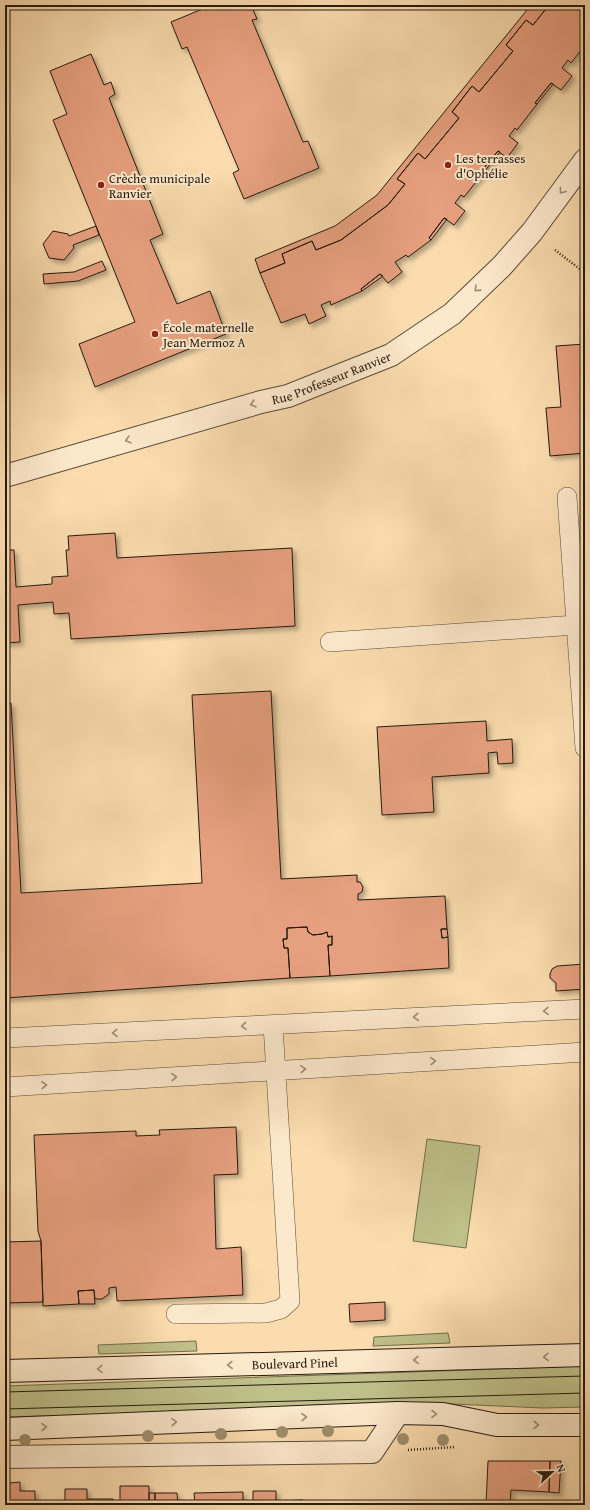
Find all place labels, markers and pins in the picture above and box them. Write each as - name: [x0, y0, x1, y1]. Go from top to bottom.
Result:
- place label: Les terrasses d'Ophélie: [456, 149, 525, 183]
- marker: Les terrasses d'Ophélie: [443, 160, 453, 170]
- place label: Crèche municipale Ranvier: [109, 169, 210, 203]
- marker: Crèche municipale Ranvier: [96, 180, 106, 190]
- place label: École maternelle Jean Mermoz A: [161, 318, 254, 352]
- marker: École maternelle Jean Mermoz A: [150, 329, 160, 339]

